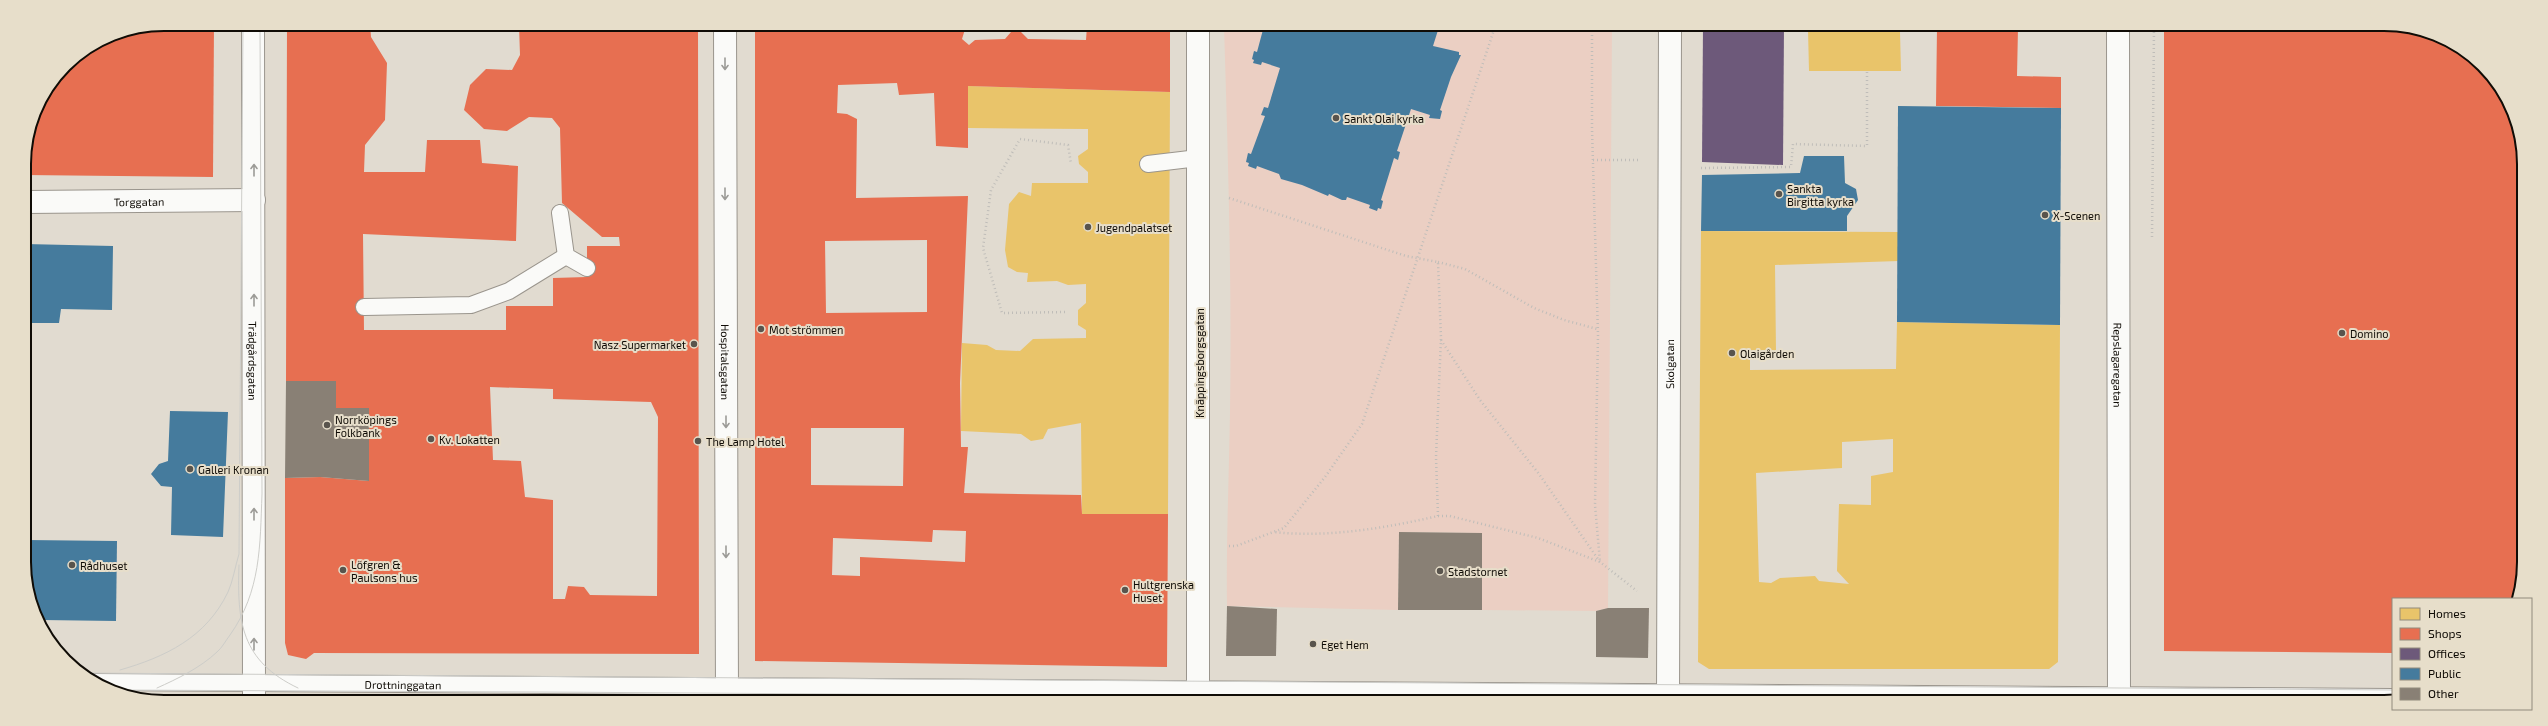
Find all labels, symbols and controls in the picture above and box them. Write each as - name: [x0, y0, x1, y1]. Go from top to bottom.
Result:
- one-way arrow: [721, 57, 729, 70]
- place label: Sankt Olai kyrka: [1344, 112, 1424, 125]
- marker: Sankt Olai kyrka: [1331, 113, 1341, 123]
- one-way arrow: [250, 164, 258, 177]
- place label: Sankta Birgitta kyrka: [1787, 182, 1854, 208]
- one-way arrow: [721, 187, 729, 200]
- marker: Sankta Birgitta kyrka: [1774, 189, 1784, 199]
- street label: Torggatan: [114, 194, 164, 208]
- place label: X-Scenen: [2053, 209, 2100, 222]
- marker: X-Scenen: [2040, 210, 2050, 220]
- place label: Jugendpalatset: [1096, 221, 1172, 234]
- marker: Jugendpalatset: [1083, 222, 1093, 232]
- one-way arrow: [250, 294, 258, 307]
- street label: Knäppingsborgsgatan: [1193, 308, 1206, 418]
- street label: Trädgårdsgatan: [247, 321, 260, 401]
- street label: Repslagaregatan: [2112, 322, 2125, 408]
- place label: Mot strömmen: [769, 323, 843, 336]
- street label: Hospitalsgatan: [719, 324, 733, 400]
- marker: Mot strömmen: [756, 324, 766, 334]
- place label: Domino: [2350, 327, 2389, 340]
- marker: Domino: [2337, 328, 2347, 338]
- place label: Nasz Supermarket: [594, 338, 686, 351]
- marker: Nasz Supermarket: [689, 339, 699, 349]
- street label: Skolgatan: [1662, 339, 1676, 389]
- place label: Olaigården: [1740, 347, 1794, 360]
- marker: Olaigården: [1727, 348, 1737, 358]
- place label: Norrköpings Folkbank: [335, 413, 397, 439]
- one-way arrow: [722, 415, 730, 428]
- marker: Norrköpings Folkbank: [322, 420, 332, 430]
- place label: Kv. Lokatten: [439, 433, 500, 446]
- marker: Kv. Lokatten: [426, 434, 436, 444]
- place label: The Lamp Hotel: [706, 435, 785, 448]
- marker: The Lamp Hotel: [693, 436, 703, 446]
- place label: Galleri Kronan: [198, 463, 269, 476]
- marker: Galleri Kronan: [185, 464, 195, 474]
- one-way arrow: [250, 508, 258, 521]
- one-way arrow: [722, 545, 730, 558]
- place label: Löfgren & Paulsons hus: [351, 558, 418, 584]
- place label: Rådhuset: [80, 559, 128, 572]
- marker: Rådhuset: [67, 560, 77, 570]
- marker: Löfgren & Paulsons hus: [338, 565, 348, 575]
- place label: Stadstornet: [1448, 565, 1508, 578]
- marker: Stadstornet: [1435, 566, 1445, 576]
- place label: Hultgrenska Huset: [1133, 578, 1194, 604]
- marker: Hultgrenska Huset: [1120, 585, 1130, 595]
- legend: [2392, 598, 2532, 710]
- text: Homes: [2428, 606, 2466, 620]
- text: Shops: [2428, 626, 2462, 640]
- one-way arrow: [250, 638, 258, 651]
- place label: Eget Hem: [1321, 638, 1369, 651]
- marker: Eget Hem: [1308, 639, 1318, 649]
- text: Offices: [2428, 646, 2465, 660]
- text: Public: [2428, 666, 2461, 680]
- street label: Drottninggatan: [365, 677, 441, 691]
- text: Other: [2428, 686, 2459, 700]

